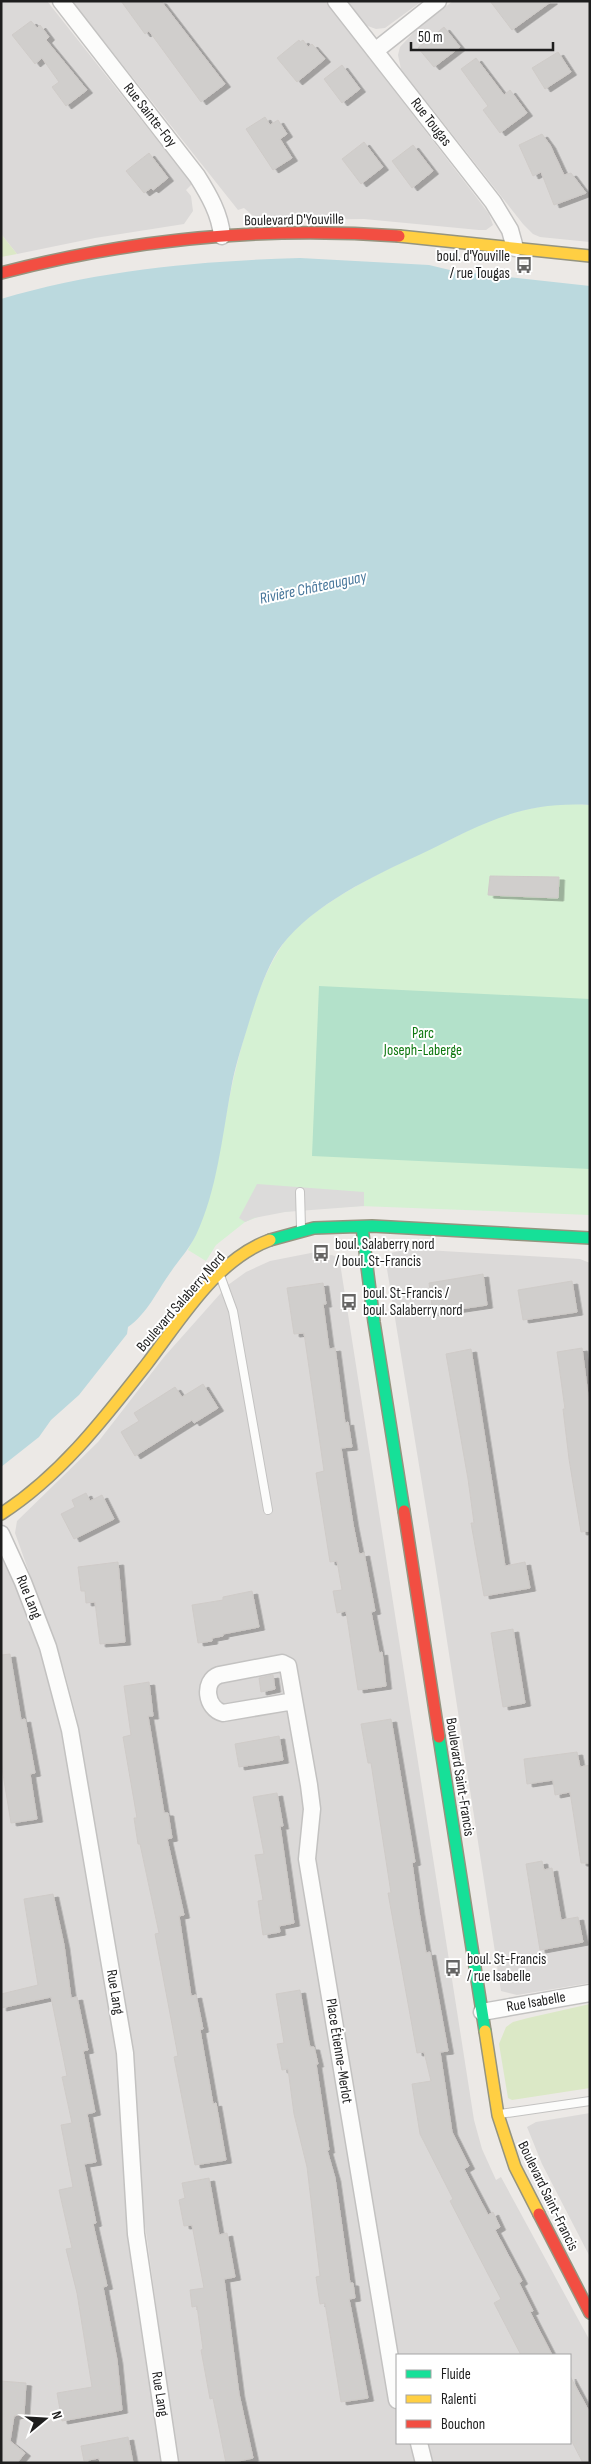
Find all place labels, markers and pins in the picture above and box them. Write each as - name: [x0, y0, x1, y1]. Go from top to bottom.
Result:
- place label: boul. d'Youville / rue Tougas: [436, 247, 510, 283]
- bus stop icon: boul. d'Youville / rue Tougas: [514, 255, 534, 275]
- place label: boul. Salaberry nord / boul. St-Francis: [335, 1235, 435, 1271]
- bus stop icon: boul. Salaberry nord / boul. St-Francis: [311, 1243, 331, 1263]
- place label: boul. St-Francis / boul. Salaberry nord: [363, 1284, 463, 1320]
- bus stop icon: boul. St-Francis / boul. Salaberry nord: [339, 1292, 359, 1312]
- place label: boul. St-Francis / rue Isabelle: [467, 1950, 546, 1986]
- bus stop icon: boul. St-Francis / rue Isabelle: [443, 1958, 463, 1978]

